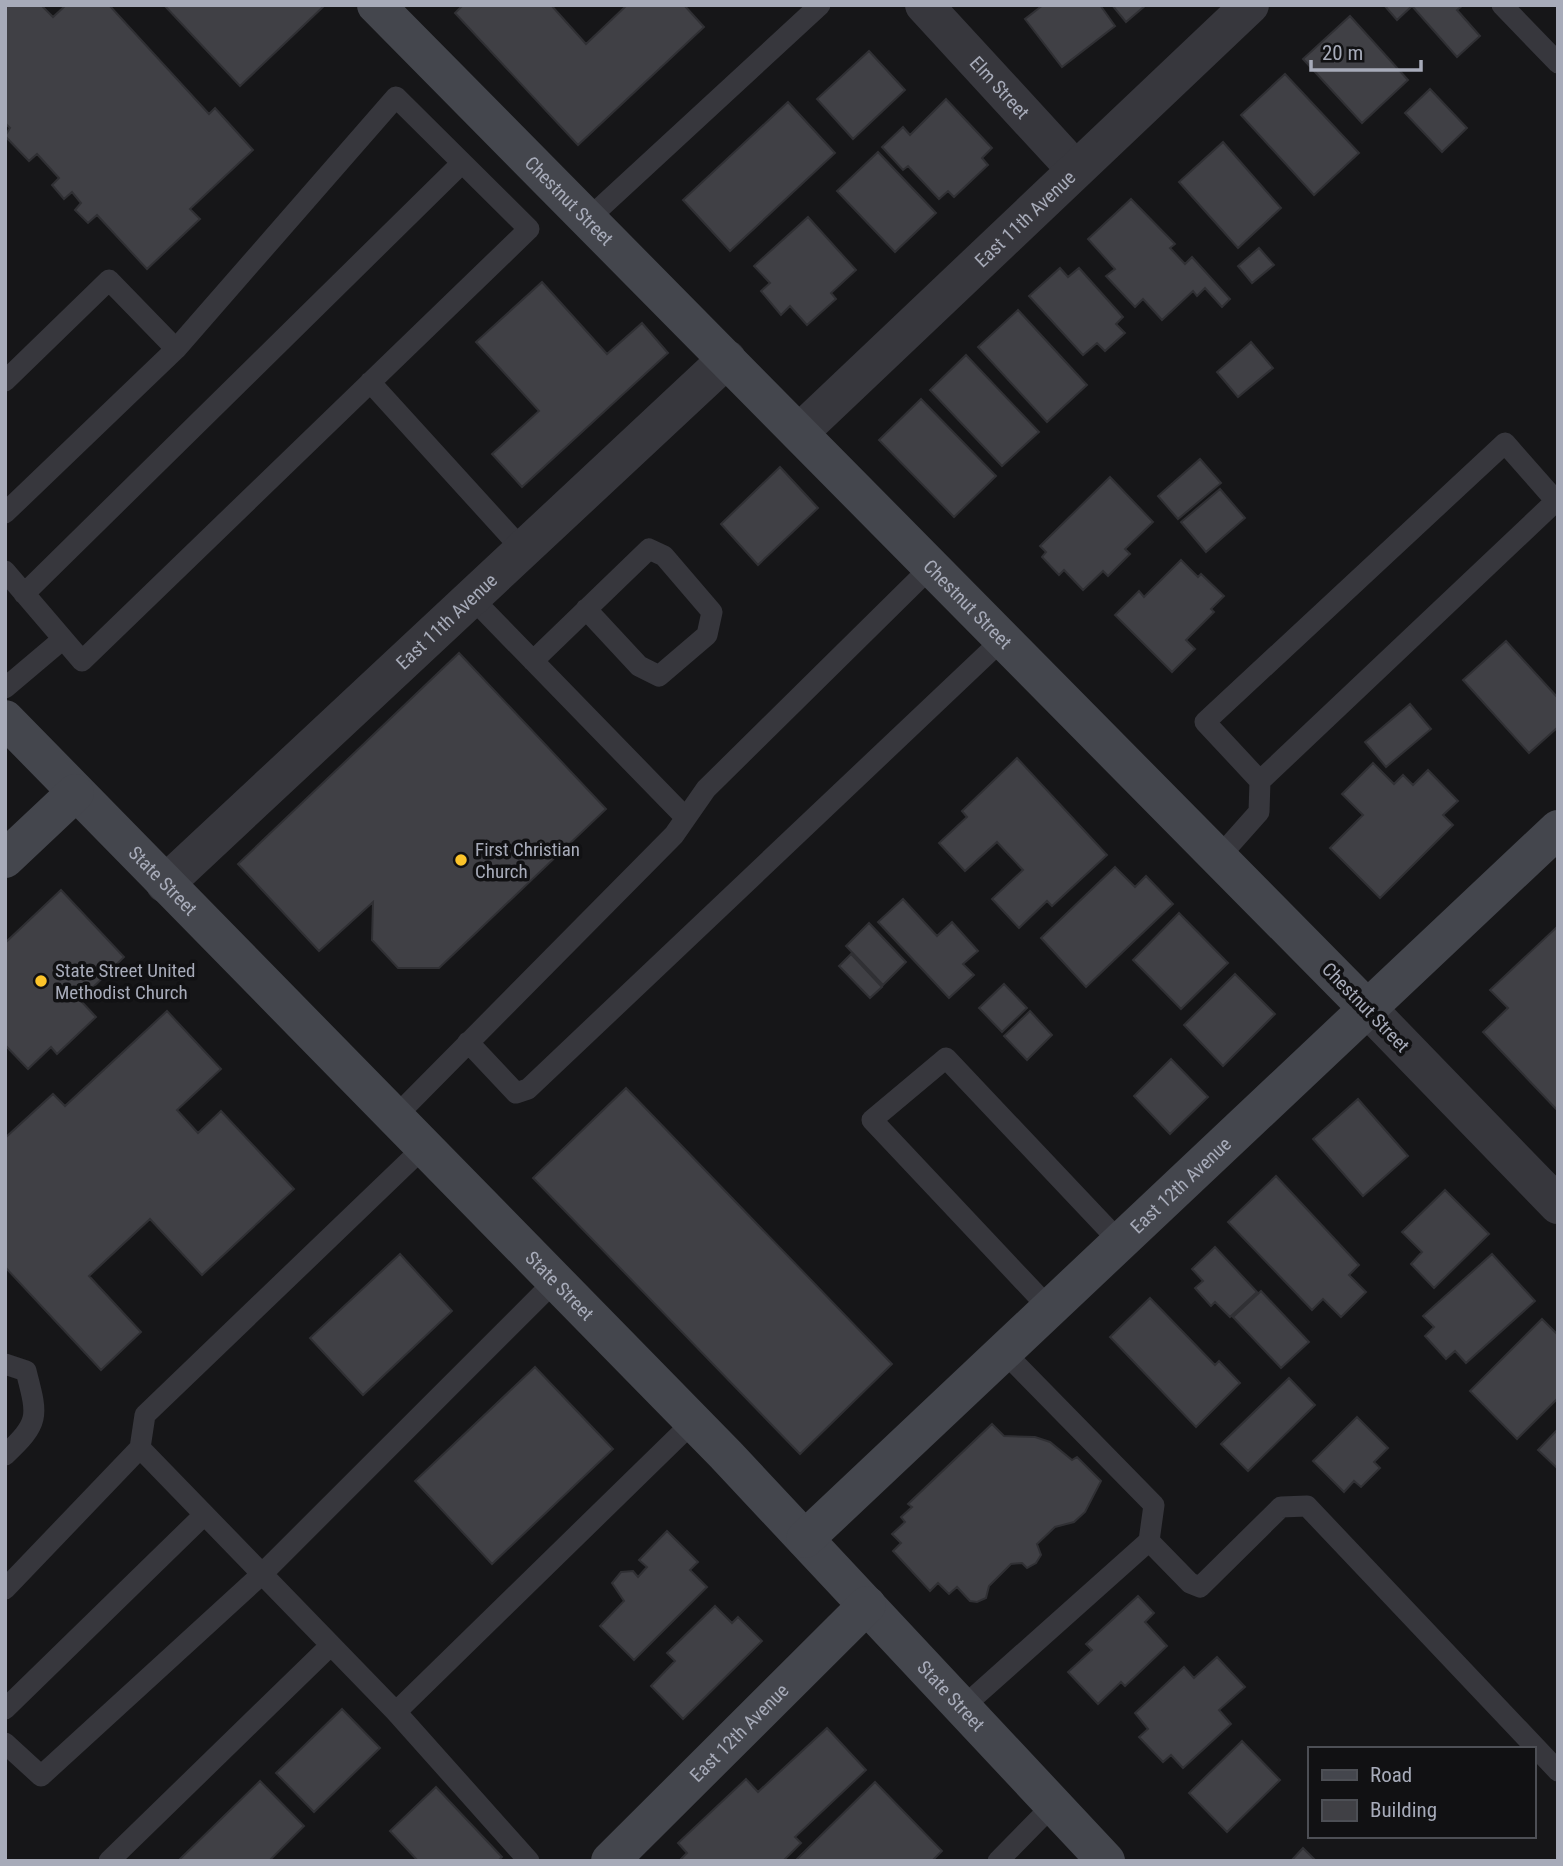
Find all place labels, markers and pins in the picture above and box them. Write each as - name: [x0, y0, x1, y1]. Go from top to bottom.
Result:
- place label: First Christian Church: [475, 838, 580, 883]
- marker: First Christian Church: [453, 852, 469, 868]
- place label: State Street United Methodist Church: [55, 959, 196, 1004]
- marker: State Street United Methodist Church: [33, 973, 49, 989]

